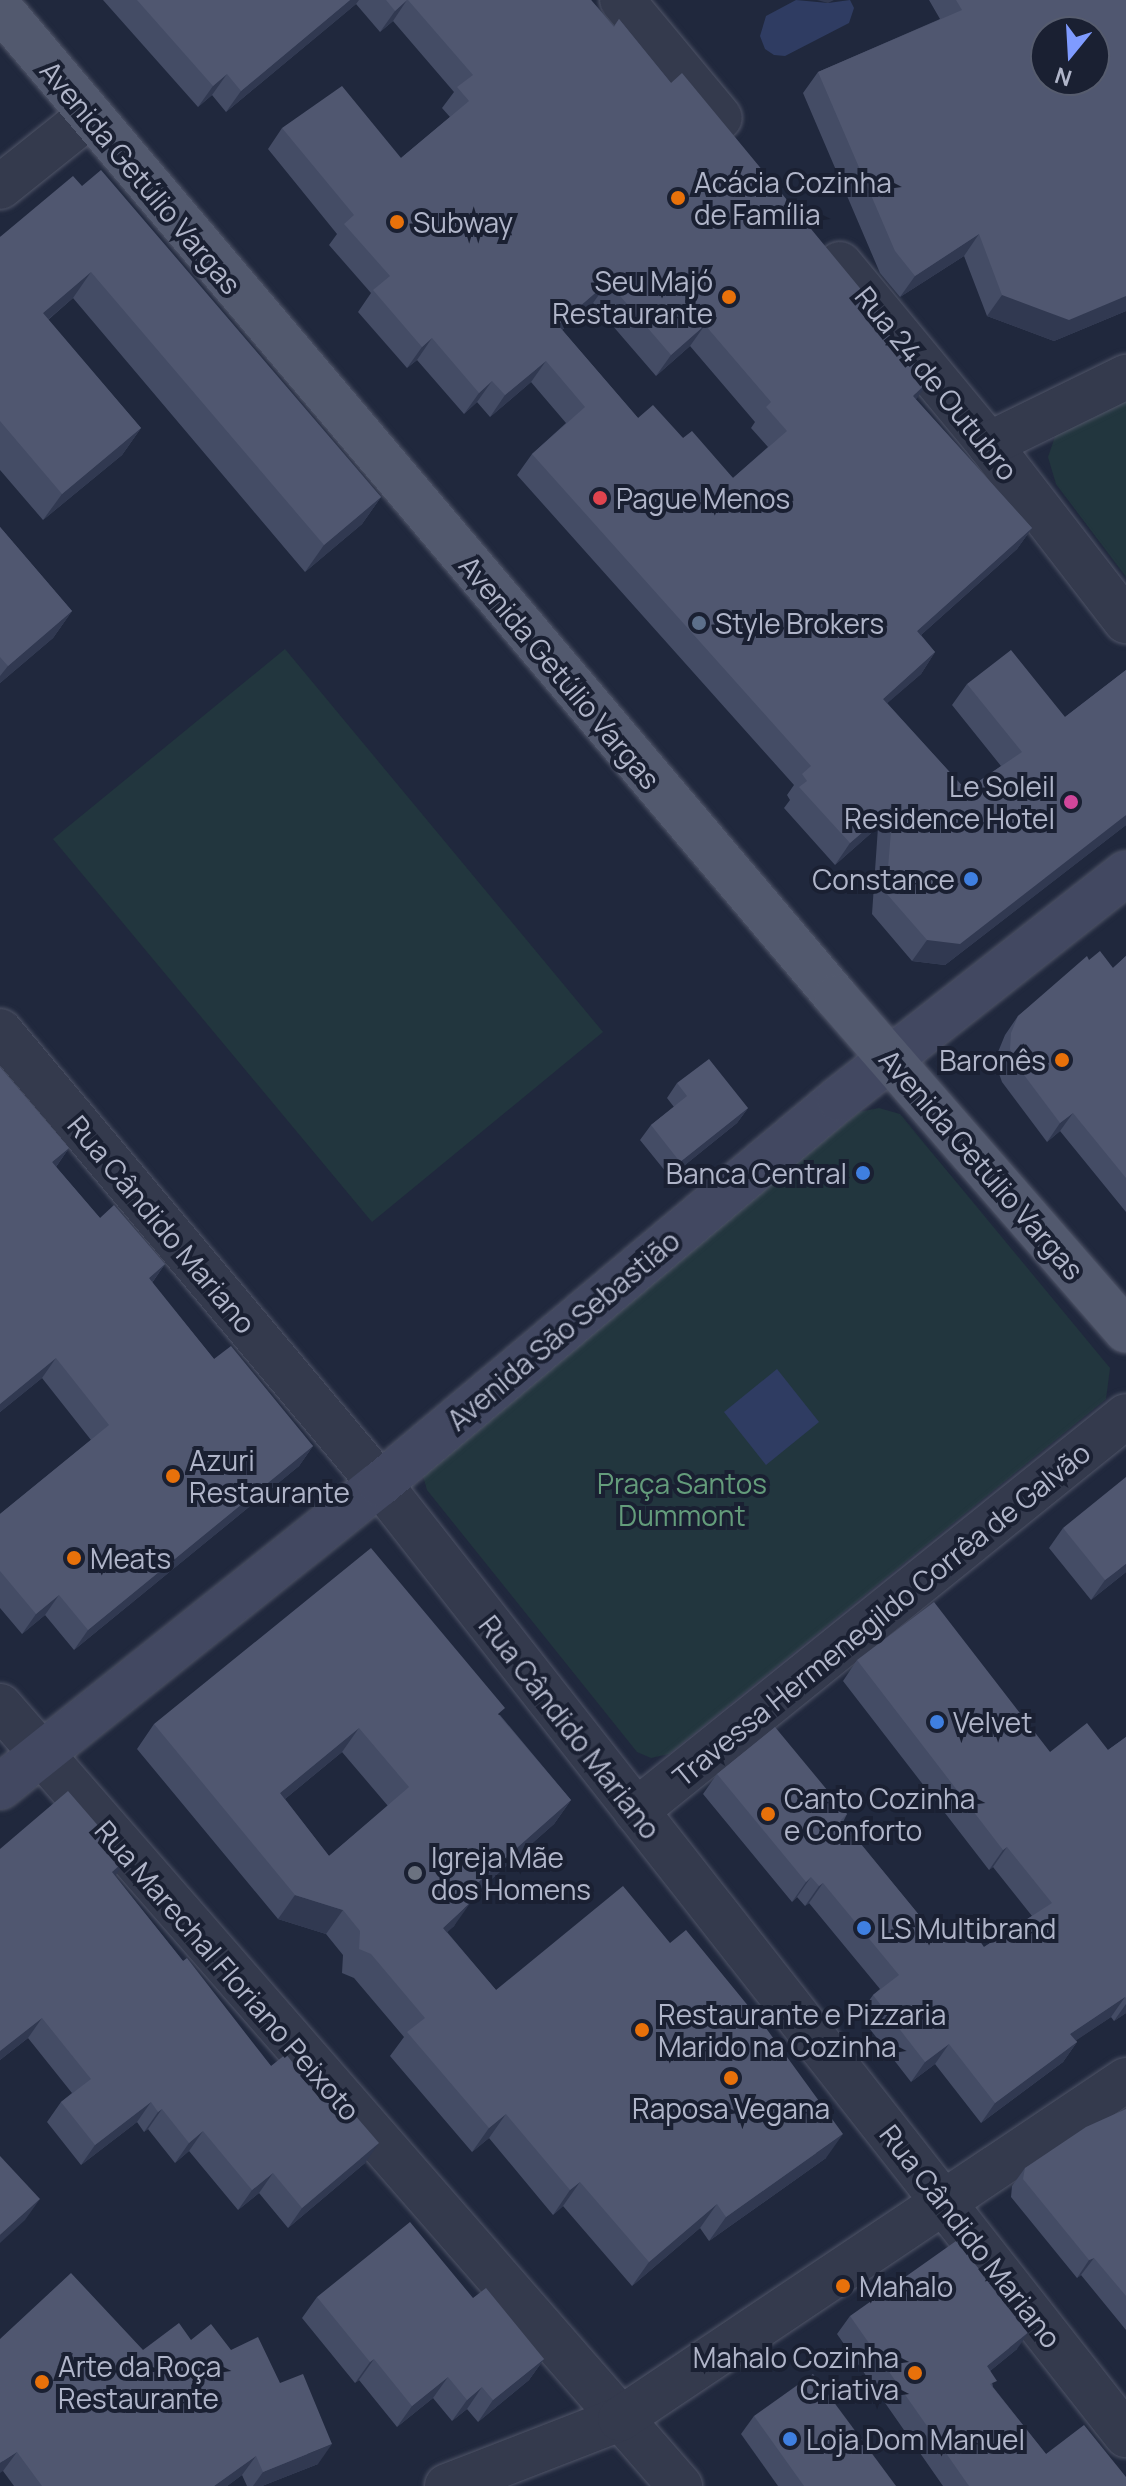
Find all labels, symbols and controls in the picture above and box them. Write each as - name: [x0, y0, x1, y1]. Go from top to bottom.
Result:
- north arrow: [1030, 16, 1110, 96]
- street label: Avenida Getúlio Vargas: [34, 54, 248, 300]
- text: N: [1051, 60, 1075, 94]
- place label: Acácia Cozinha de Família: [694, 165, 892, 231]
- marker: Acácia Cozinha de Família: [669, 189, 687, 207]
- place label: Subway: [413, 205, 513, 239]
- marker: Subway: [388, 213, 406, 231]
- place label: Seu Majó Restaurante: [552, 264, 713, 330]
- street label: Rua 24 de Outubro: [849, 279, 1025, 487]
- marker: Seu Majó Restaurante: [720, 288, 738, 306]
- place label: Pague Menos: [616, 481, 790, 515]
- marker: Pague Menos: [591, 489, 609, 507]
- street label: Avenida Getúlio Vargas: [453, 549, 667, 795]
- place label: Style Brokers: [715, 606, 884, 640]
- marker: Style Brokers: [690, 614, 708, 632]
- place label: Le Soleil Residence Hotel: [844, 769, 1055, 835]
- marker: Le Soleil Residence Hotel: [1062, 793, 1080, 811]
- place label: Constance: [812, 862, 955, 896]
- marker: Constance: [962, 870, 980, 888]
- street label: Avenida Getúlio Vargas: [873, 1042, 1091, 1286]
- place label: Baronês: [939, 1043, 1046, 1077]
- marker: Baronês: [1053, 1051, 1071, 1069]
- street label: Rua Cândido Mariano: [61, 1108, 263, 1340]
- place label: Banca Central: [666, 1156, 847, 1190]
- marker: Banca Central: [854, 1164, 872, 1182]
- street label: Avenida São Sebastião: [440, 1223, 686, 1437]
- street label: Travessa Hermenegildo Corrêa de Galvão: [666, 1435, 1096, 1793]
- place label: Azuri Restaurante: [189, 1443, 350, 1509]
- park label: Praça Santos Dummont: [597, 1466, 767, 1532]
- marker: Azuri Restaurante: [164, 1467, 182, 1485]
- place label: Meats: [90, 1541, 171, 1575]
- marker: Meats: [65, 1549, 83, 1567]
- street label: Rua Cândido Mariano: [472, 1609, 668, 1845]
- place label: Velvet: [953, 1705, 1032, 1739]
- marker: Velvet: [928, 1713, 946, 1731]
- place label: Canto Cozinha e Conforto: [784, 1781, 975, 1847]
- marker: Canto Cozinha e Conforto: [759, 1805, 777, 1823]
- street label: Rua Marechal Floriano Peixoto: [89, 1813, 367, 2127]
- place label: Igreja Mãe dos Homens: [431, 1840, 591, 1906]
- marker: Igreja Mãe dos Homens: [406, 1864, 424, 1882]
- place label: LS Multibrand: [880, 1911, 1056, 1945]
- marker: LS Multibrand: [855, 1919, 873, 1937]
- place label: Restaurante e Pizzaria Marido na Cozinha: [658, 1997, 946, 2063]
- marker: Restaurante e Pizzaria Marido na Cozinha: [633, 2021, 651, 2039]
- marker: Raposa Vegana: [722, 2069, 740, 2087]
- place label: Raposa Vegana: [632, 2091, 830, 2125]
- street label: Rua Cândido Mariano: [873, 2118, 1069, 2354]
- place label: Mahalo: [859, 2269, 953, 2303]
- marker: Mahalo: [834, 2277, 852, 2295]
- place label: Mahalo Cozinha Criativa: [693, 2340, 899, 2406]
- place label: Arte da Roça Restaurante: [58, 2349, 221, 2415]
- marker: Mahalo Cozinha Criativa: [906, 2364, 924, 2382]
- marker: Arte da Roça Restaurante: [33, 2373, 51, 2391]
- place label: Loja Dom Manuel: [806, 2422, 1025, 2456]
- marker: Loja Dom Manuel: [781, 2430, 799, 2448]

